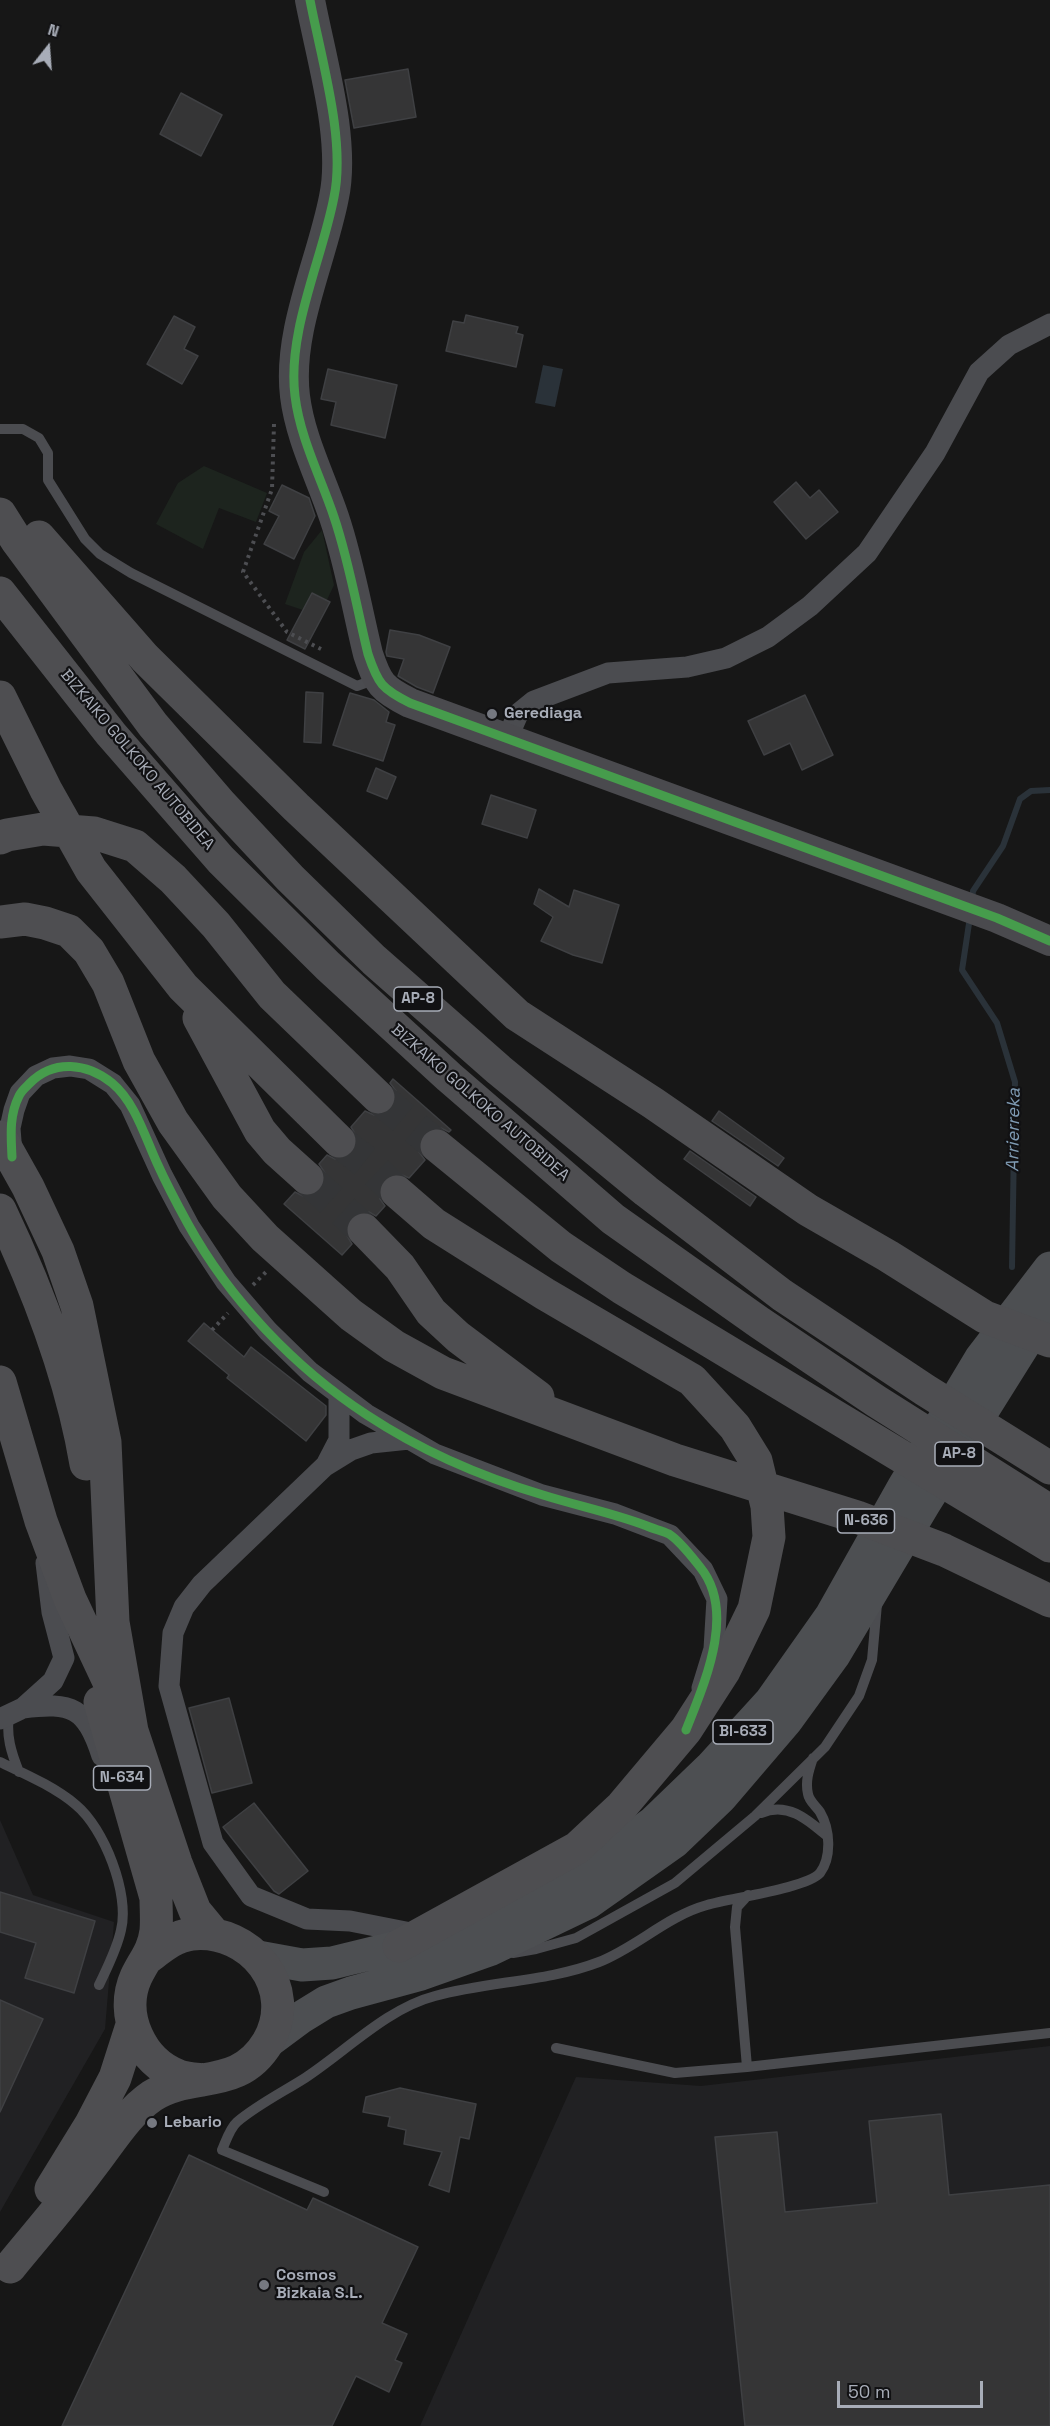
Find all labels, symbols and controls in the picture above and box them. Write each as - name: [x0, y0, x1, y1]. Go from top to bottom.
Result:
- north arrow: [18, 18, 78, 78]
- text: N: [45, 19, 62, 42]
- street label: BIZKAIKO GOLKOKO AUTOBIDEA: [56, 666, 218, 854]
- place label: Gerediaga: [504, 704, 582, 724]
- marker: Gerediaga: [485, 707, 499, 721]
- road number: AP-8: [394, 987, 442, 1011]
- street label: BIZKAIKO GOLKOKO AUTOBIDEA: [387, 1020, 573, 1186]
- water label: Arrierreka: [1002, 1088, 1026, 1172]
- road number: AP-8: [935, 1442, 983, 1466]
- road number: N-636: [838, 1509, 894, 1533]
- road number: BI-633: [713, 1720, 773, 1744]
- road number: N-634: [94, 1766, 150, 1790]
- place label: Lebario: [164, 2113, 222, 2133]
- marker: Lebario: [145, 2116, 159, 2130]
- place label: Cosmos Bizkaia S.L.: [276, 2266, 363, 2304]
- marker: Cosmos Bizkaia S.L.: [257, 2278, 271, 2292]
- scale bar: [840, 2369, 986, 2407]
- text: 50 m: [848, 2380, 890, 2403]

